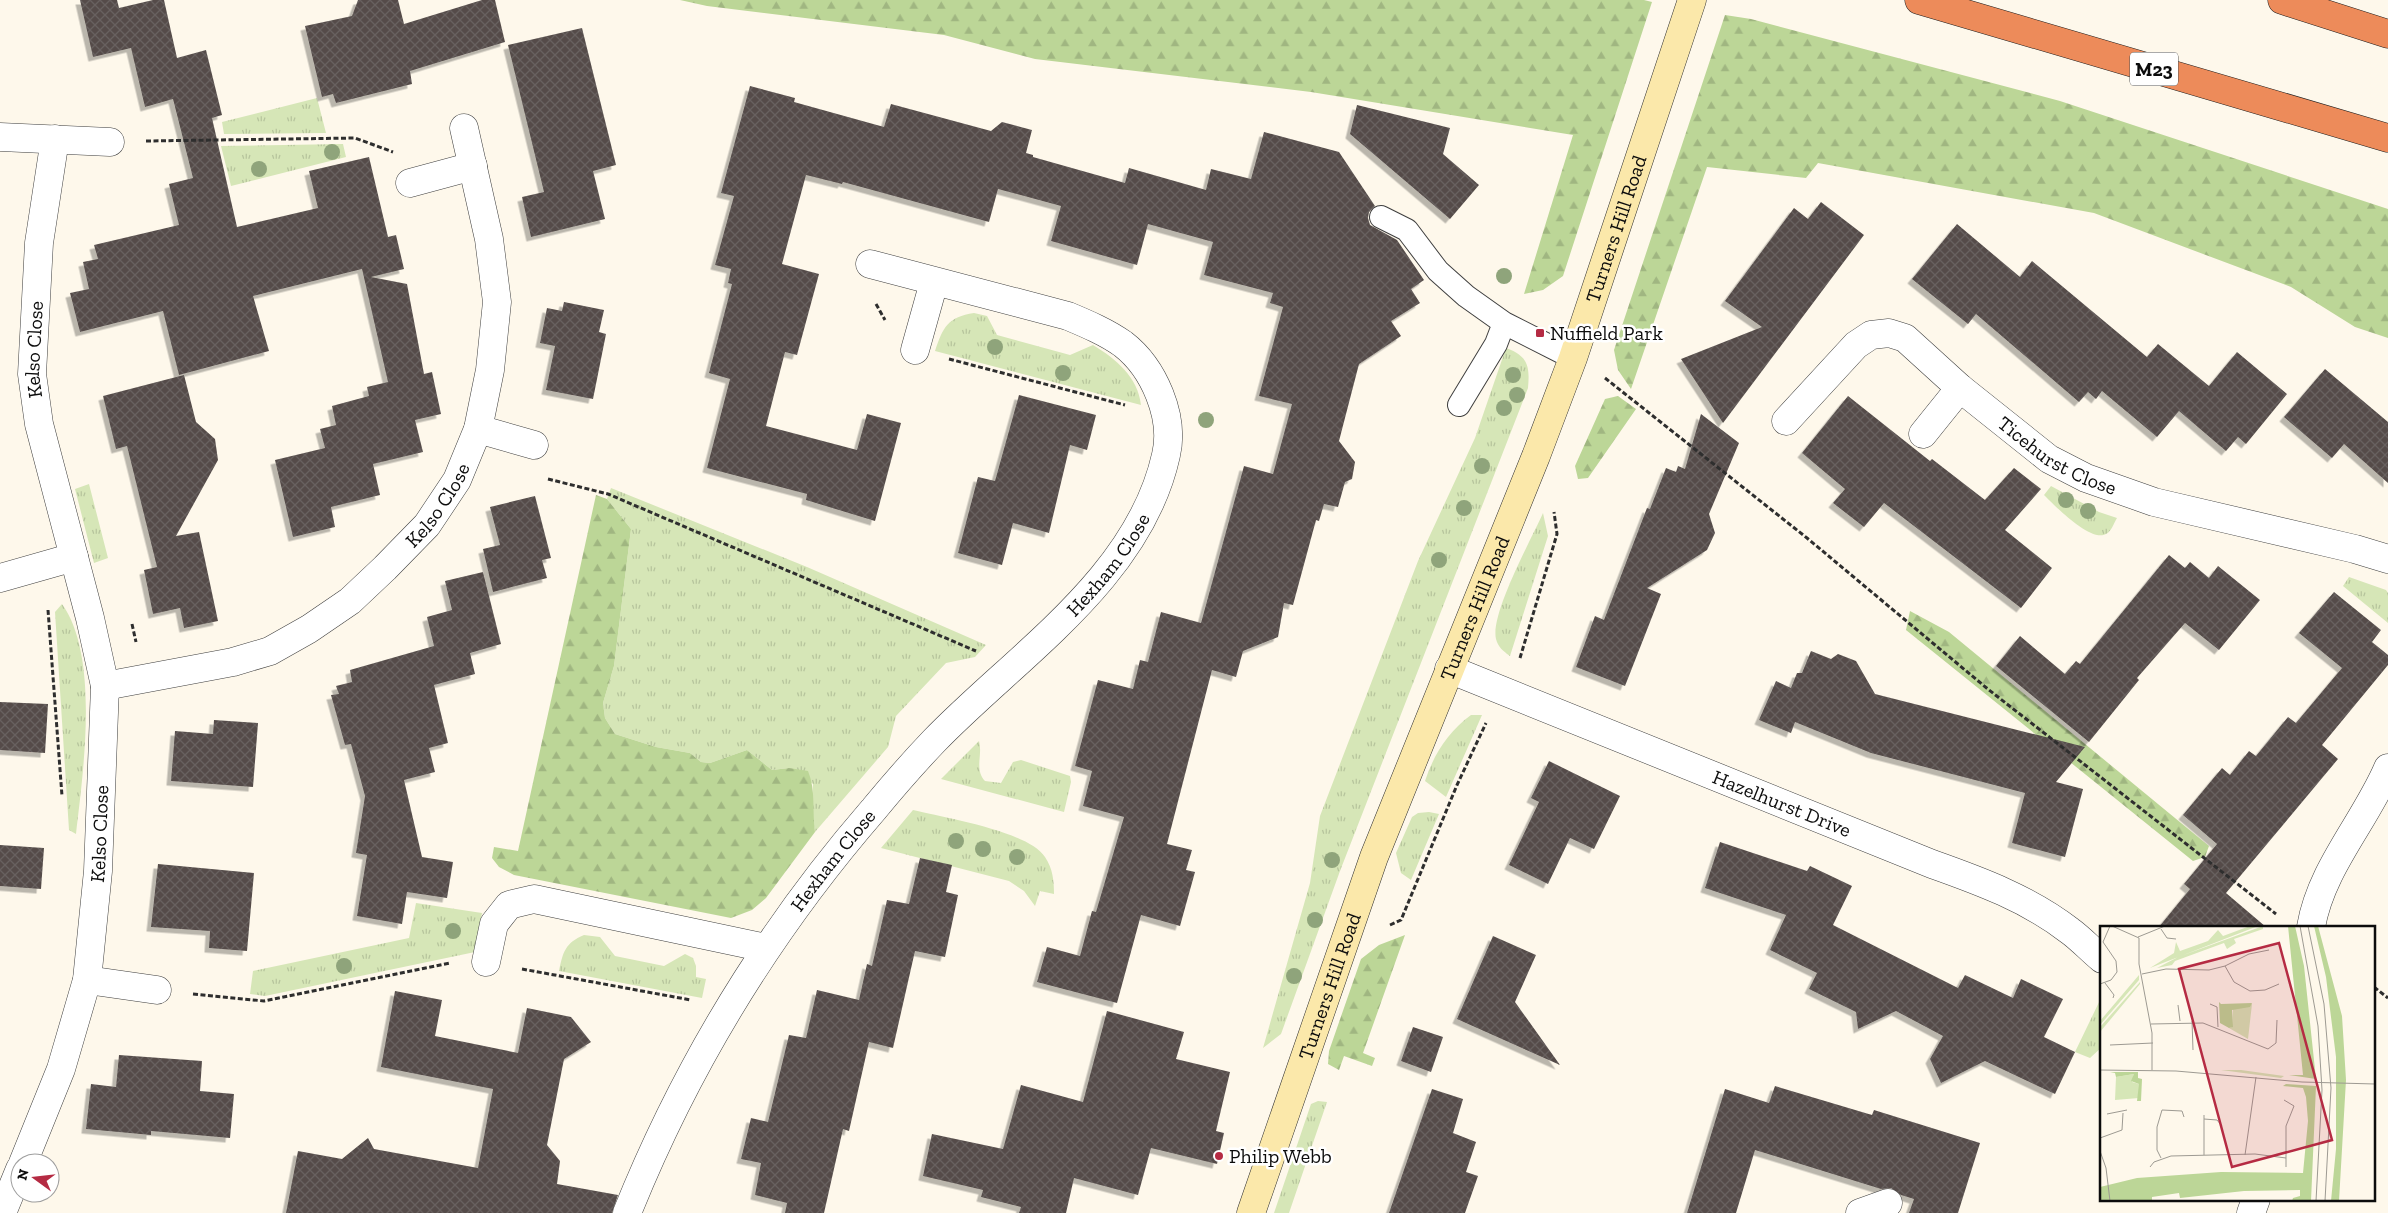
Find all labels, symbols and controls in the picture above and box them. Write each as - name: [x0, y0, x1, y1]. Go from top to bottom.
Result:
- road number: M23: [2130, 52, 2178, 86]
- street label: Turners Hill Road: [1580, 152, 1652, 305]
- street label: Kelso Close: [20, 300, 48, 400]
- place label: Nuffield Park: [1550, 321, 1663, 345]
- marker: Nuffield Park: [1534, 327, 1546, 339]
- street label: Ticehurst Close: [1993, 411, 2120, 500]
- street label: Kelso Close: [400, 460, 475, 552]
- street label: Hexham Close: [1061, 509, 1155, 621]
- street label: Turners Hill Road: [1435, 532, 1514, 684]
- street label: Hazelhurst Drive: [1709, 765, 1855, 842]
- street label: Kelso Close: [85, 785, 113, 884]
- street label: Hexham Close: [785, 804, 881, 916]
- street label: Turners Hill Road: [1293, 910, 1366, 1063]
- inset map: [2100, 926, 2376, 1200]
- place label: Philip Webb: [1229, 1144, 1332, 1168]
- marker: Philip Webb: [1213, 1150, 1225, 1162]
- north arrow: [10, 1153, 60, 1203]
- text: N: [13, 1167, 33, 1182]

